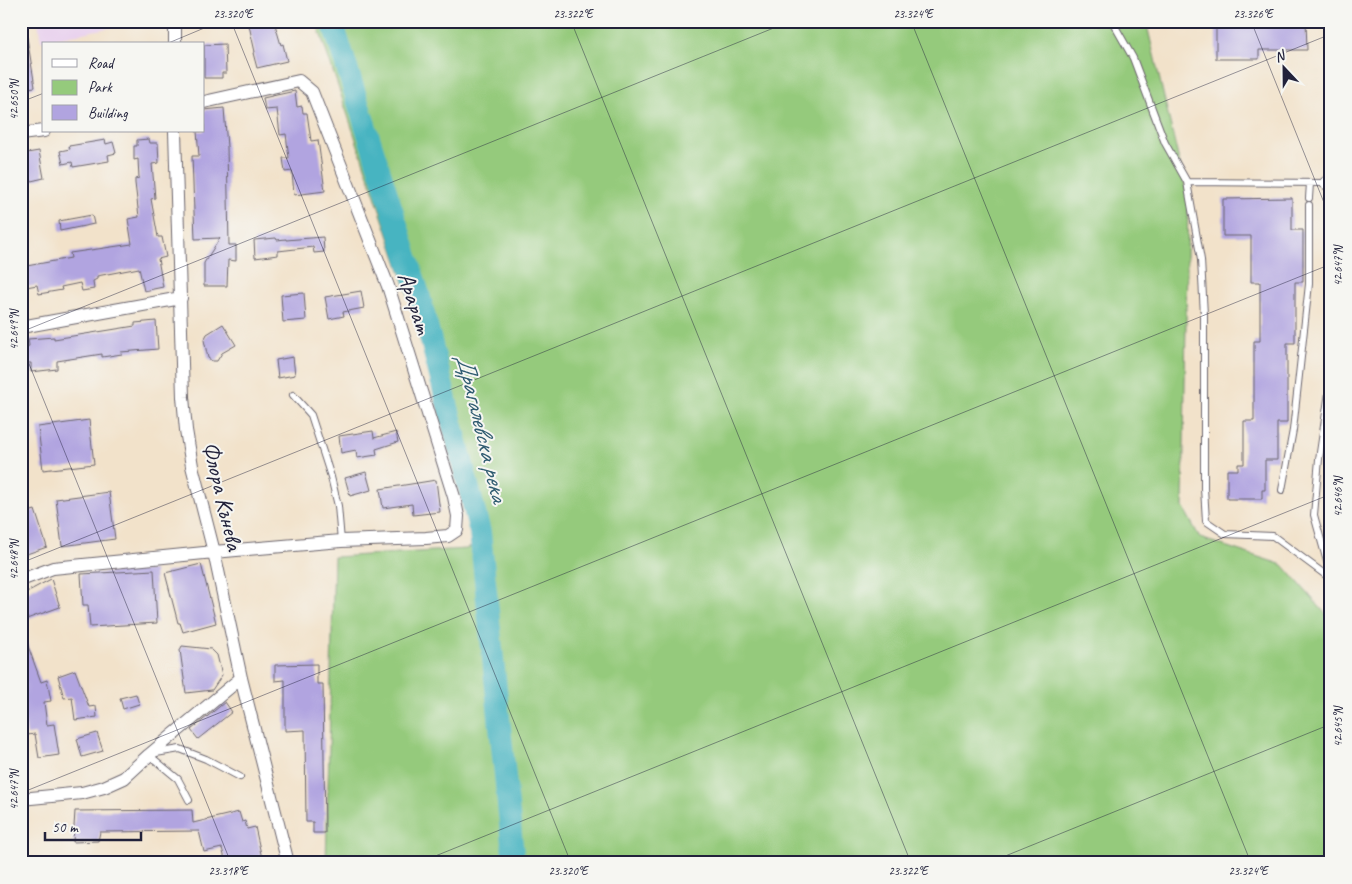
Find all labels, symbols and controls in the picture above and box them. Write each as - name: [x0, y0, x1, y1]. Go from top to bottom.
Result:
- text: 23.320°E: [213, 6, 254, 22]
- text: 23.322°E: [553, 6, 594, 22]
- text: 23.324°E: [893, 6, 934, 22]
- text: 23.326°E: [1233, 6, 1274, 22]
- legend: [42, 42, 205, 132]
- north arrow: [1260, 42, 1310, 92]
- text: N: [1272, 46, 1289, 66]
- text: Road: [88, 54, 115, 73]
- text: 42.650°N: [6, 78, 22, 120]
- text: Park: [88, 78, 113, 97]
- text: Building: [88, 104, 128, 123]
- text: 42.647°N: [1330, 244, 1346, 286]
- street label: Арарат: [391, 268, 439, 338]
- text: 42.649°N: [6, 308, 22, 350]
- water label: Драгалевска река: [448, 350, 516, 508]
- street label: Флора Кънева: [196, 439, 250, 555]
- text: 42.646°N: [1330, 475, 1346, 517]
- text: 42.648°N: [6, 538, 22, 580]
- text: 42.645°N: [1330, 705, 1346, 747]
- text: 42.647°N: [6, 768, 22, 810]
- scale bar: [45, 809, 141, 841]
- text: 50 m: [52, 818, 79, 837]
- text: 23.318°E: [208, 863, 249, 879]
- text: 23.320°E: [548, 863, 589, 879]
- text: 23.322°E: [888, 863, 929, 879]
- text: 23.324°E: [1228, 863, 1269, 879]

